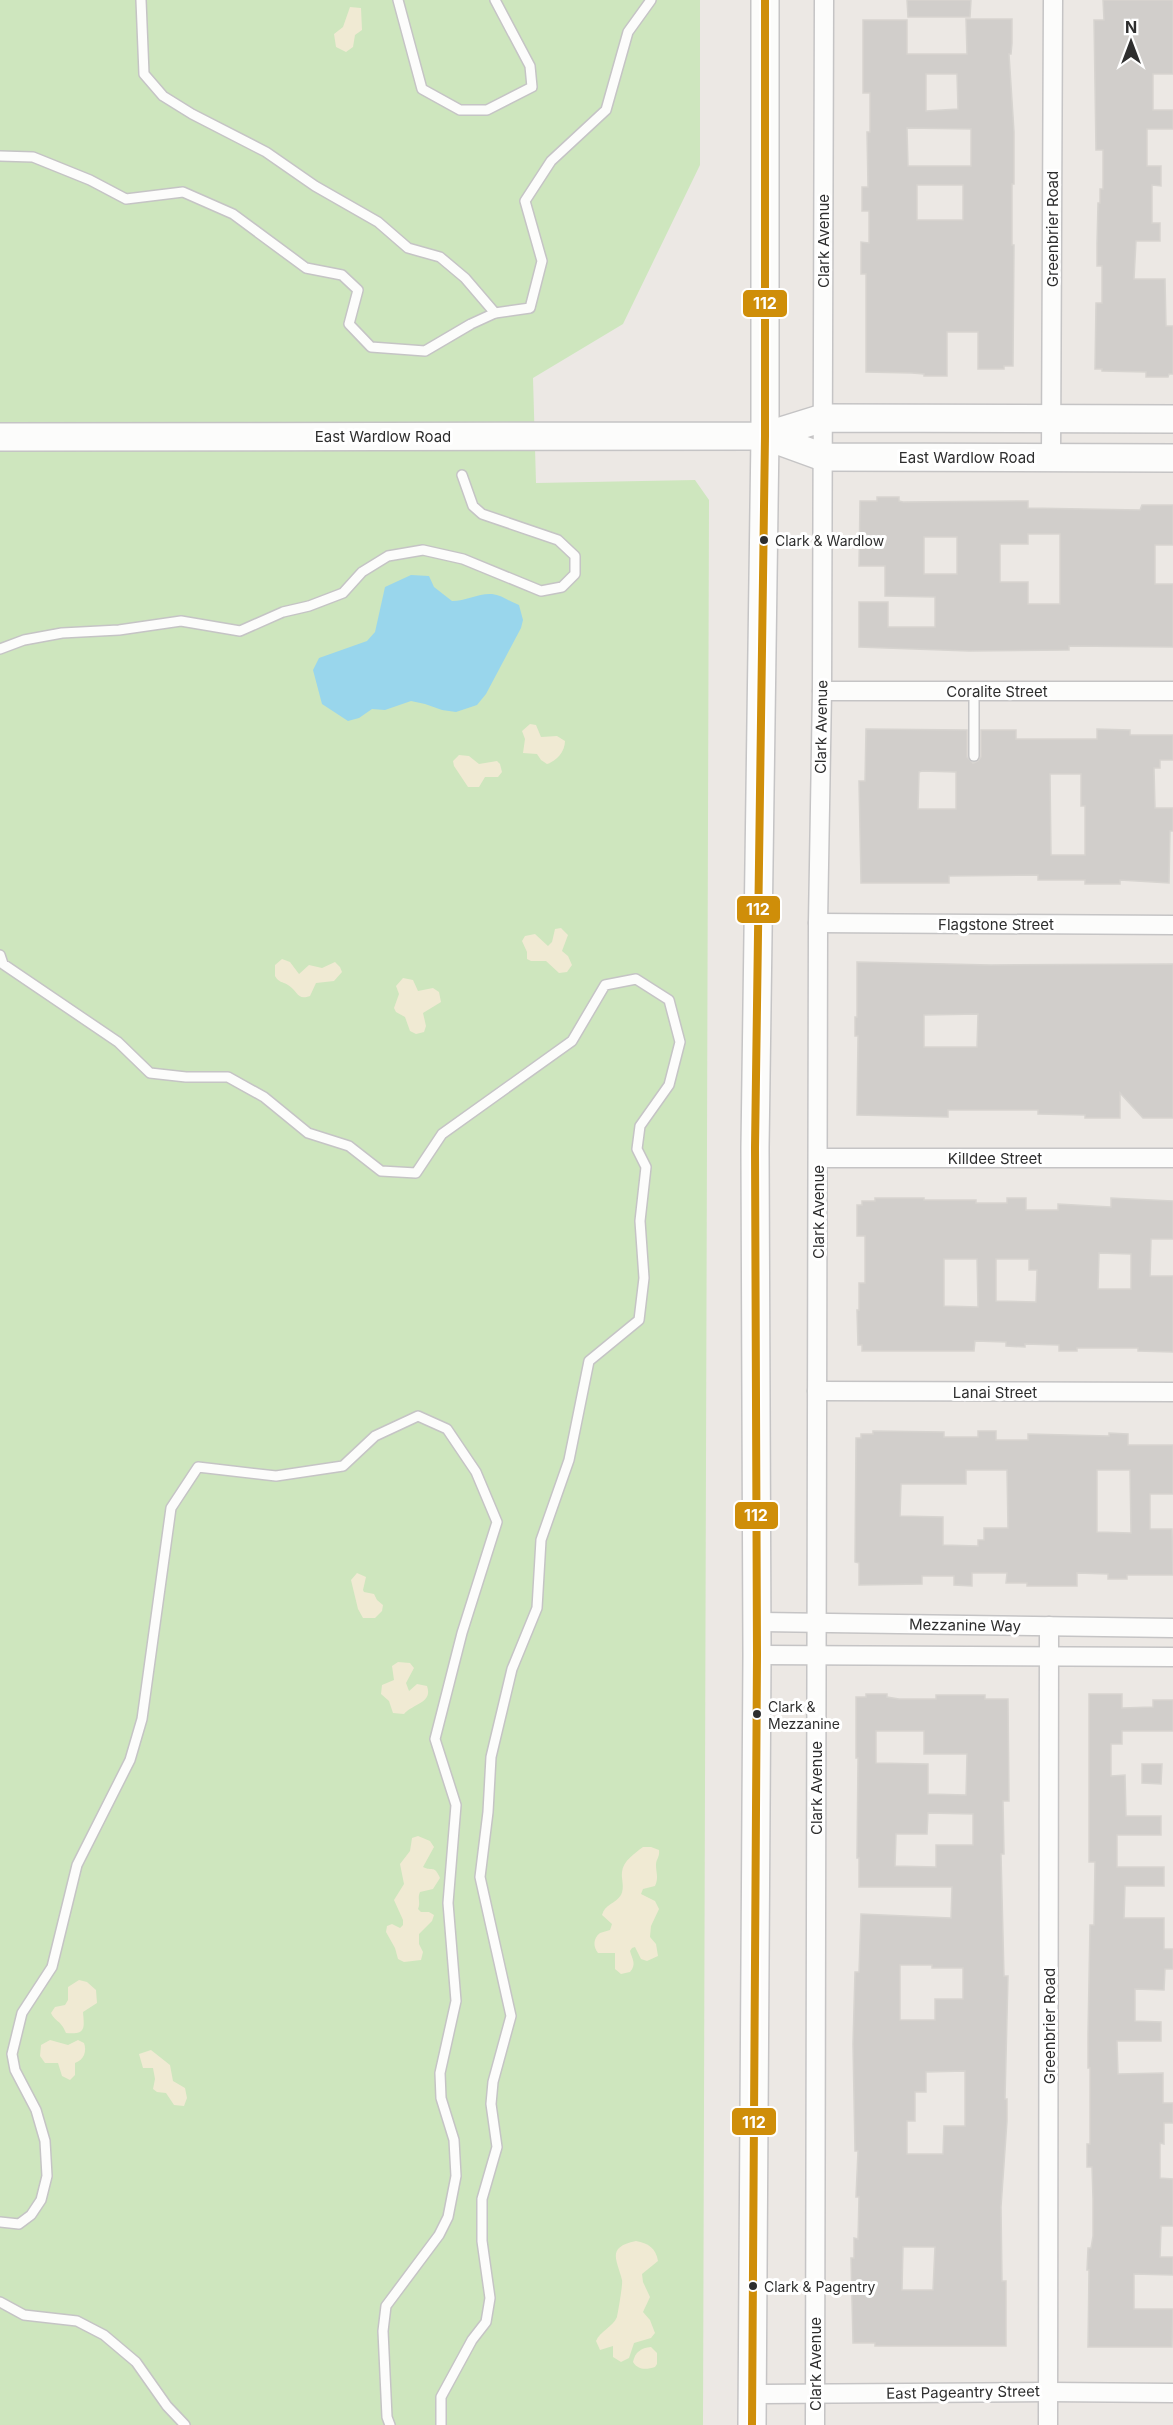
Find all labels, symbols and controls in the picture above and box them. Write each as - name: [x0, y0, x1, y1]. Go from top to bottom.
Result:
- north arrow: [1101, 12, 1161, 72]
- text: N: [1125, 17, 1137, 37]
- street label: Greenbrier Road: [1043, 171, 1062, 287]
- street label: Clark Avenue: [814, 194, 833, 288]
- line badge: 112: [742, 289, 788, 318]
- text: 112: [753, 293, 777, 313]
- street label: East Wardlow Road: [315, 427, 451, 446]
- street label: East Wardlow Road: [899, 448, 1035, 467]
- place label: Clark & Wardlow: [775, 532, 884, 549]
- marker: Clark & Wardlow: [758, 534, 770, 546]
- street label: Clark Avenue: [811, 680, 831, 774]
- street label: Coralite Street: [946, 682, 1048, 701]
- line badge: 112: [736, 895, 781, 924]
- text: 112: [746, 899, 770, 919]
- street label: Flagstone Street: [938, 915, 1054, 934]
- street label: Killdee Street: [948, 1149, 1042, 1168]
- street label: Clark Avenue: [809, 1165, 828, 1259]
- street label: Lanai Street: [953, 1383, 1037, 1402]
- line badge: 112: [734, 1501, 779, 1530]
- text: 112: [744, 1505, 768, 1525]
- street label: Mezzanine Way: [909, 1615, 1022, 1635]
- place label: Clark & Mezzanine: [768, 1698, 840, 1732]
- marker: Clark & Mezzanine: [751, 1708, 763, 1720]
- street label: Clark Avenue: [807, 1741, 826, 1835]
- street label: Greenbrier Road: [1040, 1968, 1059, 2084]
- line badge: 112: [731, 2107, 777, 2136]
- text: 112: [742, 2112, 766, 2132]
- place label: Clark & Pagentry: [764, 2278, 875, 2295]
- marker: Clark & Pagentry: [747, 2280, 759, 2292]
- street label: Clark Avenue: [806, 2317, 825, 2411]
- street label: East Pageantry Street: [886, 2381, 1040, 2403]

